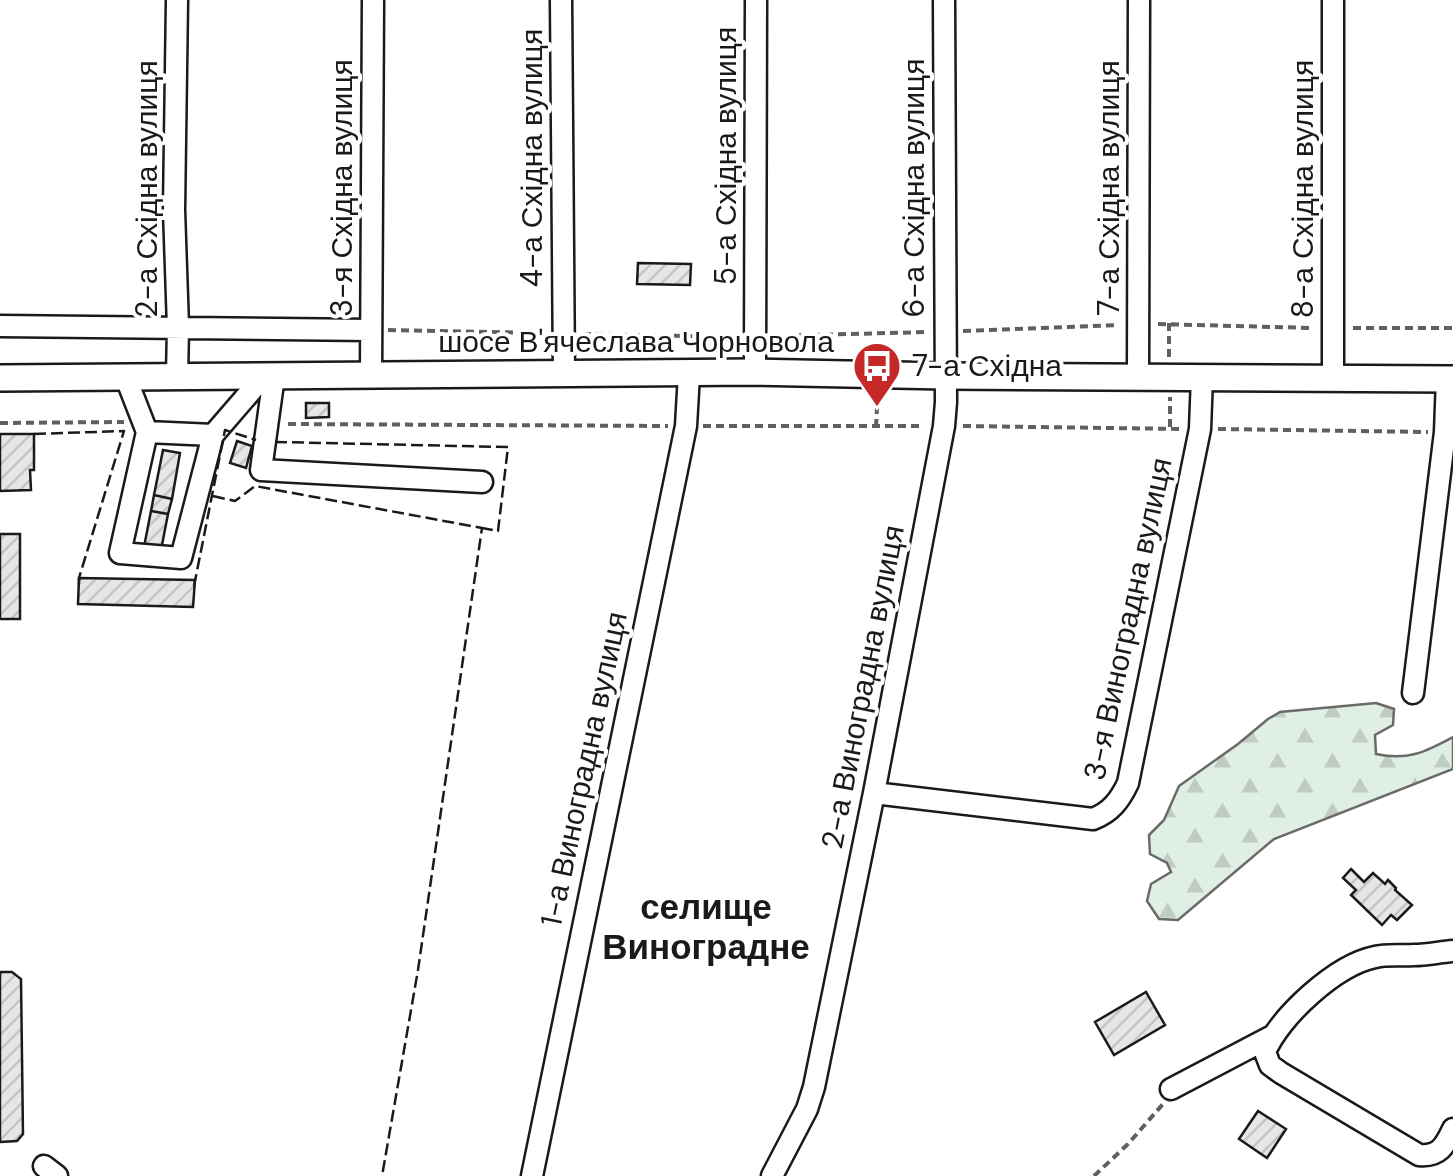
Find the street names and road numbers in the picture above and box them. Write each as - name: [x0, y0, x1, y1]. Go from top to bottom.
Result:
- street label: 5-а Східна вулиця: [706, 27, 745, 285]
- street label: 4-а Східна вулиця: [512, 29, 551, 287]
- street label: 6-а Східна вулиця: [894, 58, 933, 318]
- street label: 3-я Східна вулиця: [322, 59, 361, 317]
- street label: 2-а Східна вулиця: [127, 60, 166, 318]
- street label: 7-а Східна вулиця: [1089, 60, 1128, 316]
- street label: 8-а Східна вулиця: [1283, 60, 1322, 318]
- street label: шосе В'ячеслава Чорновола: [438, 322, 834, 361]
- street label: 3-я Виноградна вулиця: [1074, 454, 1181, 784]
- street label: 2-а Виноградна вулиця: [812, 522, 913, 852]
- street label: 1-а Виноградна вулиця: [531, 608, 636, 930]

